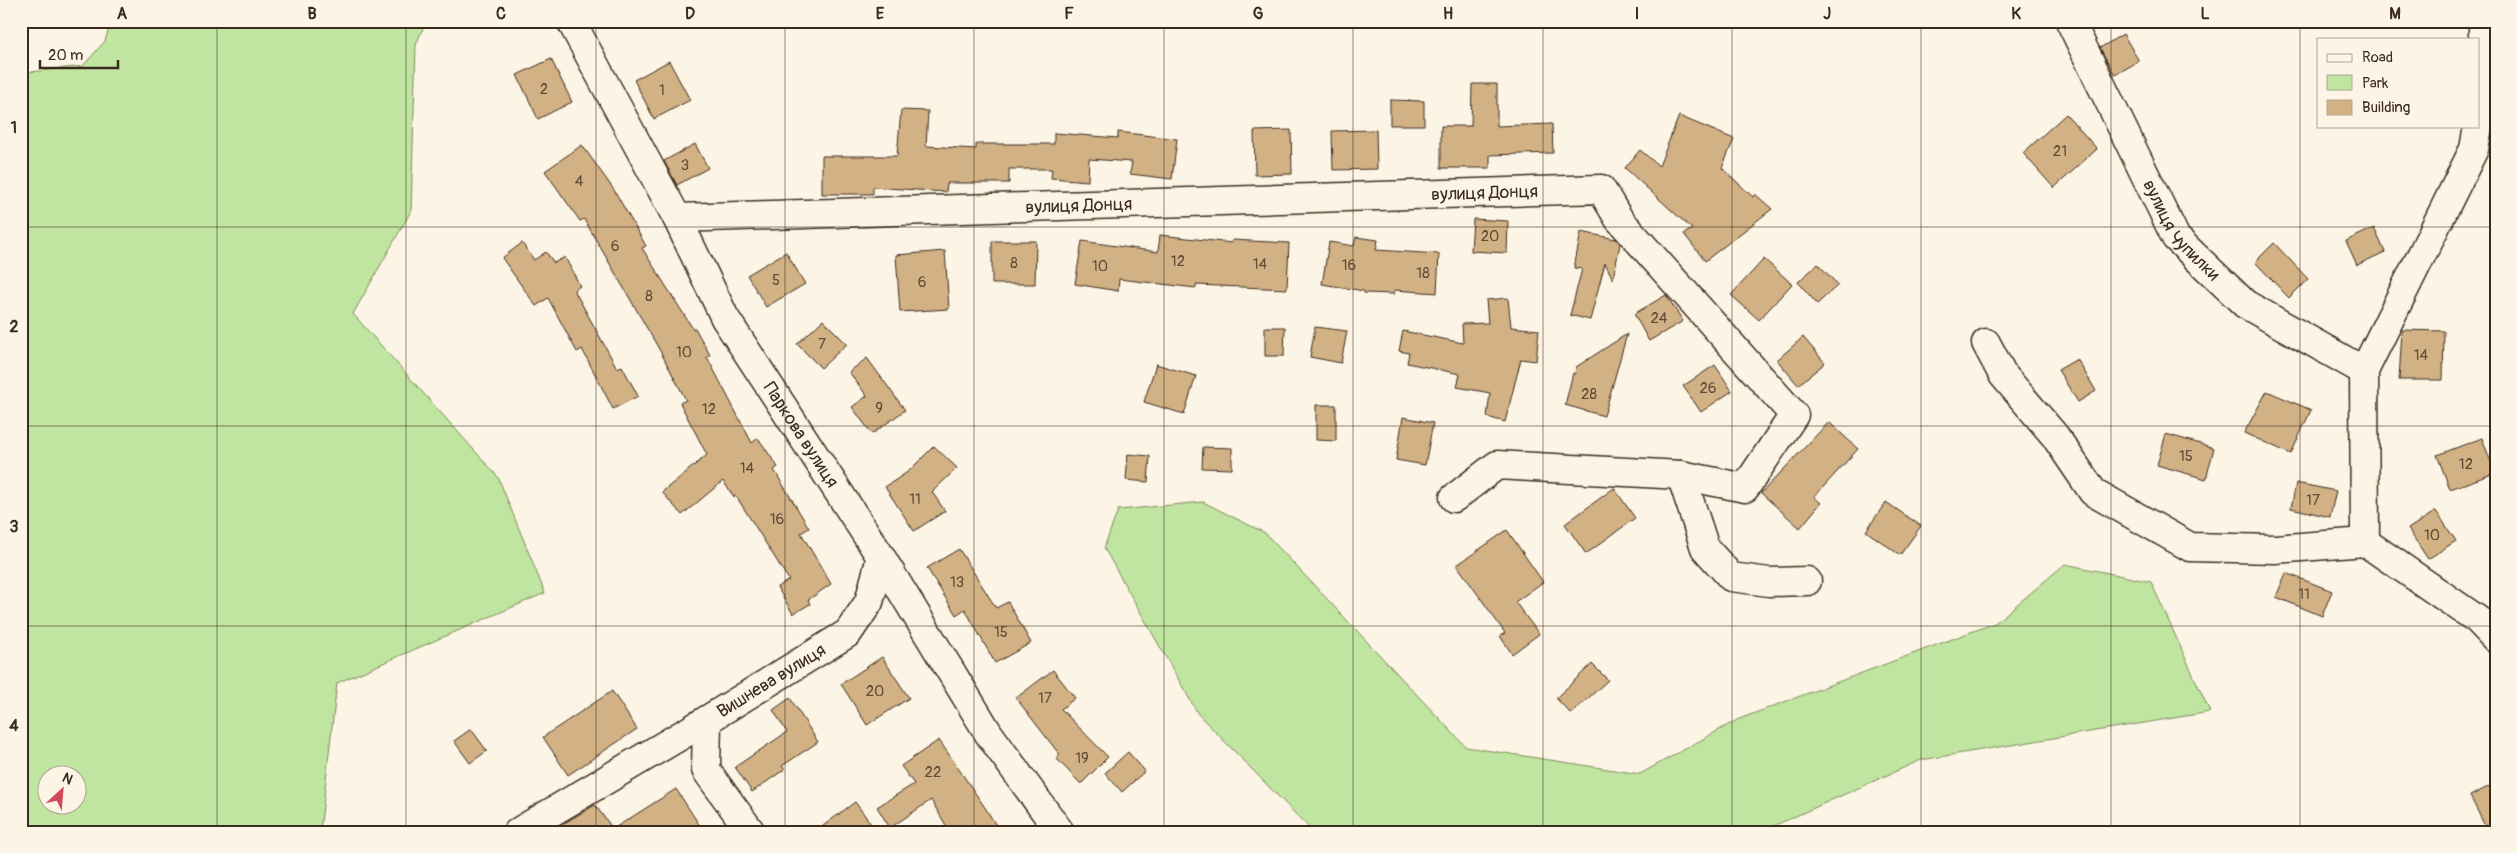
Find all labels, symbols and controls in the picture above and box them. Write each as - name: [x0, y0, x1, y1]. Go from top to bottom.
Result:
- text: A: [117, 4, 128, 24]
- text: B: [307, 4, 317, 24]
- text: C: [496, 4, 506, 24]
- text: D: [685, 4, 695, 24]
- text: E: [876, 4, 885, 24]
- text: F: [1064, 4, 1074, 24]
- text: G: [1253, 4, 1264, 24]
- text: H: [1443, 4, 1453, 24]
- text: I: [1635, 4, 1639, 24]
- text: J: [1823, 4, 1831, 24]
- text: K: [2011, 4, 2021, 24]
- text: L: [2200, 4, 2210, 24]
- text: M: [2389, 4, 2401, 24]
- scale bar: [40, 38, 118, 70]
- legend: [2317, 38, 2480, 128]
- text: 20 m: [48, 46, 83, 65]
- text: Road: [2362, 48, 2393, 67]
- text: Park: [2362, 74, 2389, 93]
- house number: 2: [540, 80, 548, 99]
- house number: 1: [659, 81, 665, 100]
- text: Building: [2362, 98, 2410, 117]
- text: 1: [11, 118, 17, 138]
- house number: 21: [2053, 142, 2067, 161]
- house number: 3: [681, 156, 689, 175]
- house number: 4: [575, 172, 584, 191]
- street label: вулиця Чупилки: [2137, 176, 2224, 286]
- street label: вулиця Донця: [1431, 180, 1538, 206]
- street label: вулиця Донця: [1025, 193, 1133, 219]
- house number: 20: [1481, 227, 1499, 246]
- house number: 6: [611, 237, 619, 256]
- house number: 12: [1171, 252, 1185, 271]
- house number: 8: [1010, 254, 1018, 273]
- house number: 14: [1253, 255, 1268, 274]
- house number: 16: [1342, 256, 1356, 275]
- house number: 10: [1092, 257, 1108, 276]
- house number: 18: [1416, 264, 1430, 283]
- house number: 5: [772, 271, 780, 290]
- house number: 6: [918, 273, 926, 292]
- house number: 8: [645, 287, 653, 306]
- house number: 24: [1650, 309, 1668, 328]
- text: 2: [10, 317, 19, 337]
- house number: 7: [818, 335, 826, 354]
- house number: 10: [676, 343, 692, 362]
- house number: 14: [2414, 346, 2429, 365]
- street label: Паркова вулиця: [758, 378, 844, 492]
- house number: 26: [1699, 379, 1717, 398]
- house number: 28: [1581, 385, 1597, 404]
- house number: 9: [875, 399, 883, 418]
- house number: 12: [702, 400, 716, 419]
- house number: 15: [2179, 447, 2193, 466]
- house number: 12: [2459, 455, 2473, 474]
- house number: 14: [740, 459, 755, 478]
- house number: 11: [909, 490, 921, 509]
- house number: 17: [2306, 491, 2320, 510]
- house number: 16: [770, 510, 784, 529]
- text: 3: [10, 517, 19, 537]
- house number: 10: [2424, 526, 2440, 545]
- house number: 13: [950, 573, 964, 592]
- house number: 11: [2298, 585, 2310, 604]
- house number: 15: [994, 623, 1008, 642]
- street label: Вишнева вулиця: [713, 639, 830, 723]
- house number: 20: [866, 682, 884, 701]
- house number: 17: [1038, 689, 1052, 708]
- text: 4: [9, 716, 19, 736]
- house number: 19: [1075, 749, 1089, 768]
- house number: 22: [925, 763, 941, 782]
- north arrow: [38, 766, 88, 816]
- text: N: [59, 769, 75, 788]

